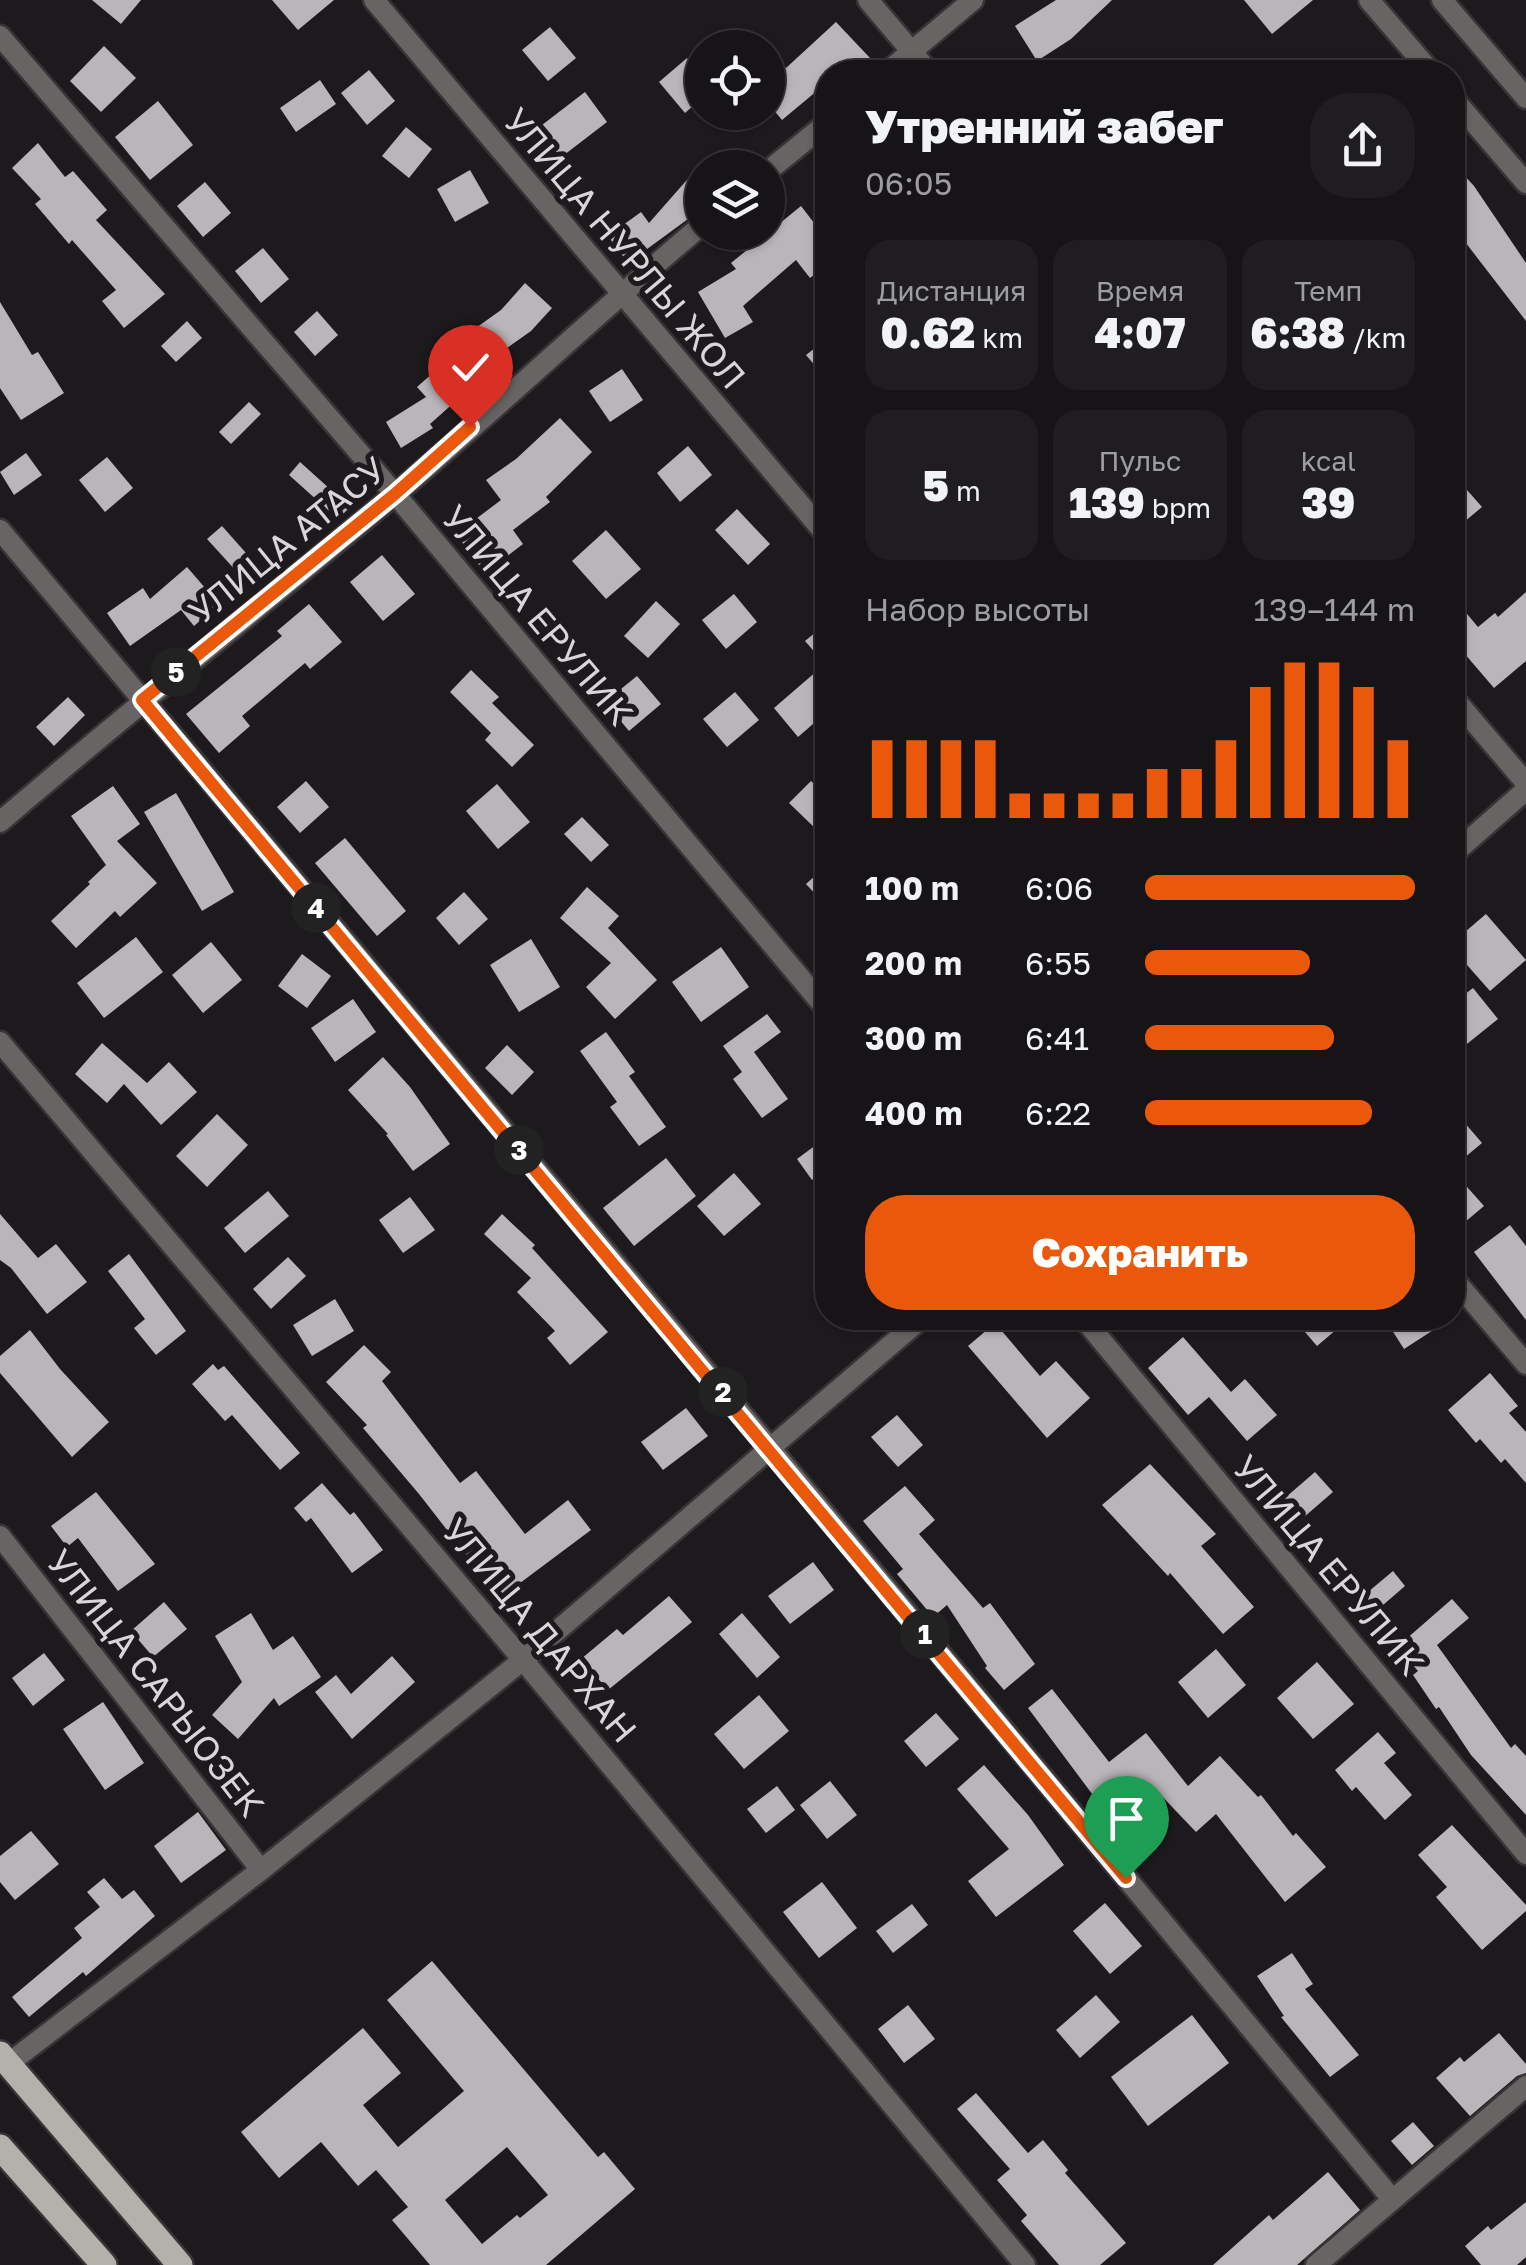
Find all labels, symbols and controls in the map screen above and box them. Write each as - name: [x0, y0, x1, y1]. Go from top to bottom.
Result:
- map controls: [685, 30, 785, 250]
- button: locate: [685, 30, 785, 130]
- button: share: [1310, 93, 1415, 198]
- street label: УЛИЦА НУРЛЫ ЖОЛ: [495, 99, 755, 397]
- text: Утренний забег: [865, 99, 1224, 153]
- button: layers: [685, 150, 785, 250]
- text: 06:05: [865, 164, 952, 202]
- text: Дистанция: [877, 274, 1026, 307]
- text: Время: [1096, 274, 1184, 307]
- text: Темп: [1294, 274, 1362, 307]
- text: 0.62: [880, 307, 975, 357]
- text: 4:07: [1094, 307, 1186, 357]
- text: 6:38: [1250, 307, 1345, 357]
- text: km: [975, 321, 1023, 354]
- text: /km: [1345, 321, 1406, 354]
- pin: [428, 325, 513, 428]
- icon: check: [443, 340, 498, 395]
- text: Пульс: [1099, 444, 1181, 477]
- text: kcal: [1301, 444, 1356, 477]
- street label: УЛИЦА АТАСУ: [180, 448, 394, 632]
- text: 5: [923, 460, 949, 510]
- text: m: [949, 474, 981, 507]
- text: 139: [1069, 477, 1145, 527]
- text: 39: [1301, 477, 1355, 527]
- text: bpm: [1145, 491, 1211, 524]
- street label: УЛИЦА ЕРУЛИК: [434, 496, 642, 734]
- text: Набор высоты: [865, 590, 1090, 628]
- text: 139–144 m: [1254, 590, 1415, 628]
- pin: 5: [151, 647, 201, 697]
- text: 5: [167, 655, 185, 688]
- text: 100 m: [865, 869, 959, 907]
- text: 6:06: [1025, 869, 1093, 907]
- pin: 4: [291, 883, 341, 933]
- text: 4: [307, 891, 325, 924]
- text: 200 m: [865, 944, 962, 982]
- text: 6:55: [1025, 944, 1091, 982]
- text: 300 m: [865, 1019, 962, 1057]
- text: 6:41: [1025, 1019, 1089, 1057]
- text: 400 m: [865, 1094, 963, 1132]
- text: 6:22: [1025, 1094, 1091, 1132]
- pin: 3: [494, 1125, 544, 1175]
- text: 3: [510, 1133, 528, 1166]
- button: Сохранить: [865, 1195, 1415, 1310]
- pin: 2: [698, 1367, 748, 1417]
- text: 2: [714, 1375, 732, 1408]
- street label: УЛИЦА ЕРУЛИК: [1225, 1446, 1433, 1684]
- street label: УЛИЦА ДАРХАН: [434, 1510, 646, 1750]
- street label: УЛИЦА САРЫОЗЕК: [39, 1541, 273, 1825]
- pin: 1: [900, 1609, 950, 1659]
- text: 1: [918, 1617, 932, 1650]
- pin: [1084, 1776, 1169, 1879]
- icon: arrive: [1099, 1791, 1154, 1846]

